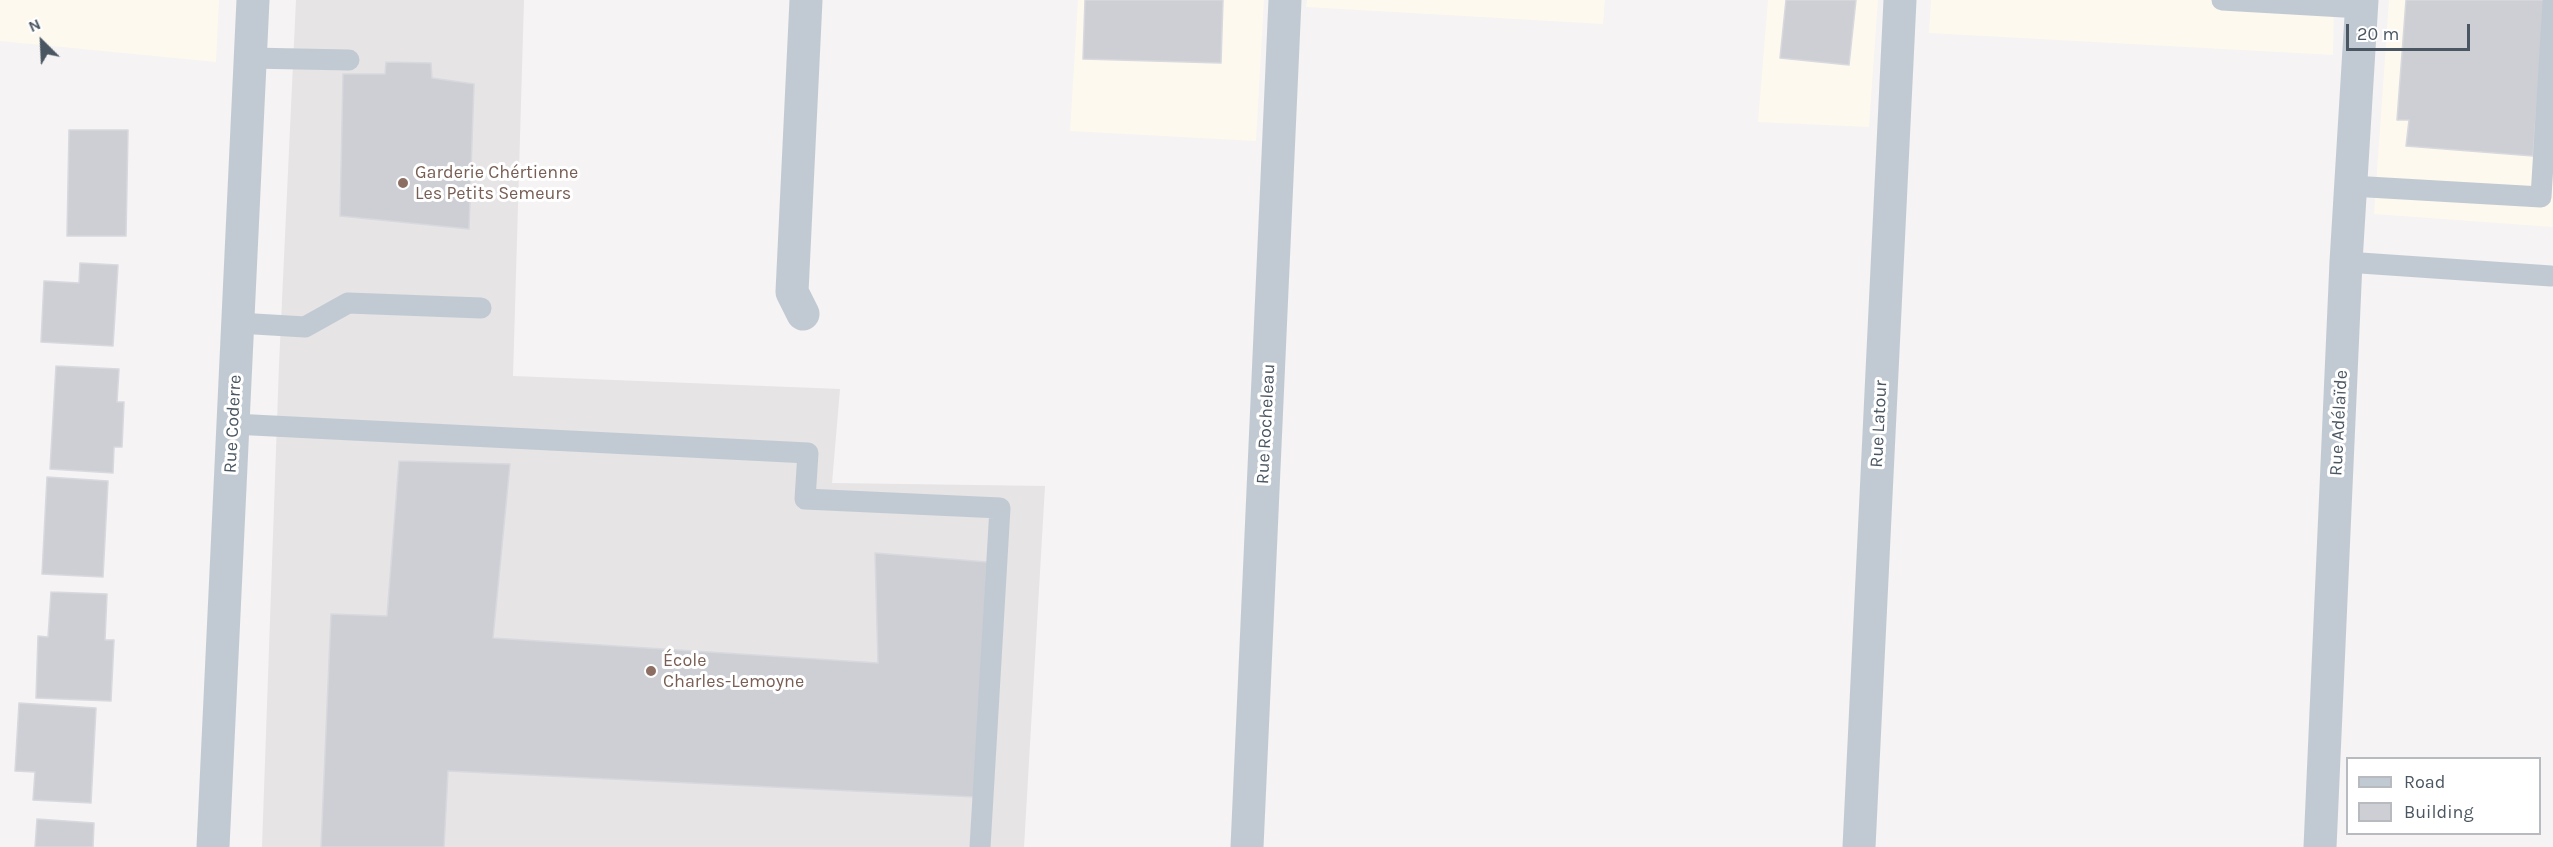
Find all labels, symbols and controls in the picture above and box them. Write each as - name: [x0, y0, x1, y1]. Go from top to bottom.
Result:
- north arrow: [12, 12, 72, 72]
- scale bar: [2349, 12, 2474, 50]
- text: N: [25, 14, 44, 36]
- text: 20 m: [2357, 23, 2399, 45]
- place label: Garderie Chértienne Les Petits Semeurs: [415, 162, 578, 204]
- marker: Garderie Chértienne Les Petits Semeurs: [396, 176, 410, 190]
- street label: Rue Rocheleau: [1252, 363, 1280, 485]
- street label: Rue Adélaïde: [2325, 370, 2353, 476]
- street label: Rue Coderre: [220, 374, 246, 474]
- street label: Rue Latour: [1866, 380, 1892, 468]
- place label: École Charles-Lemoyne: [663, 650, 804, 692]
- marker: École Charles-Lemoyne: [644, 664, 658, 678]
- legend: [2346, 757, 2541, 835]
- text: Road: [2404, 771, 2445, 793]
- text: Building: [2404, 801, 2474, 823]

